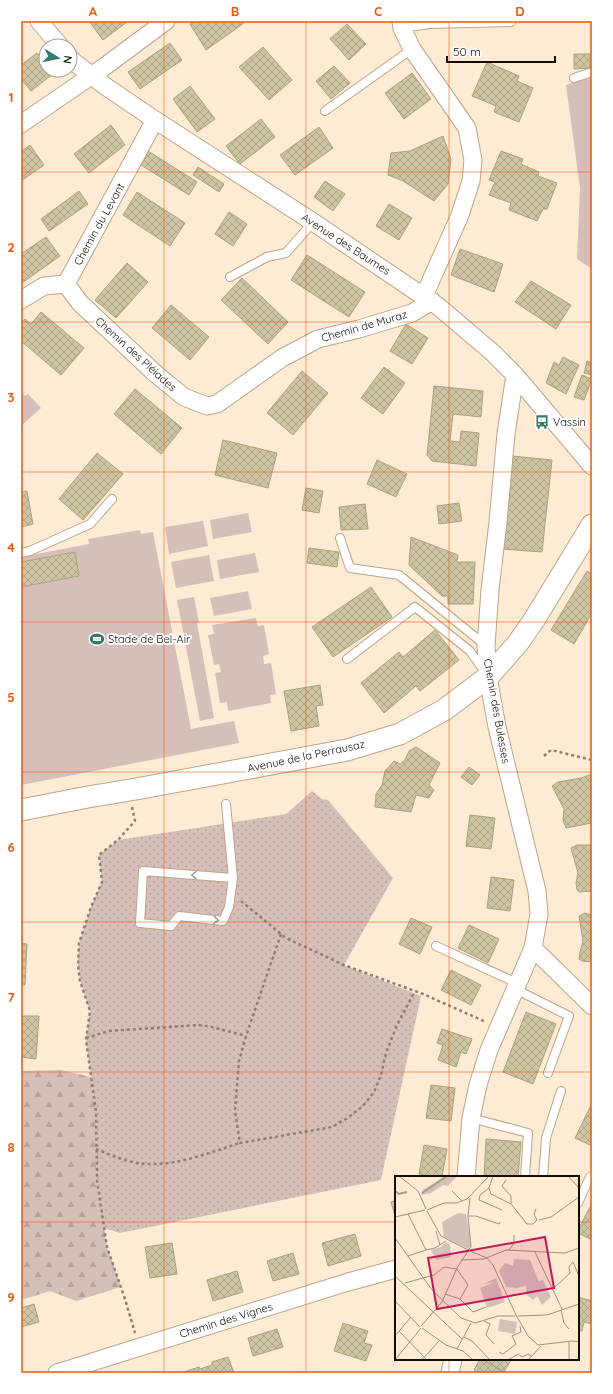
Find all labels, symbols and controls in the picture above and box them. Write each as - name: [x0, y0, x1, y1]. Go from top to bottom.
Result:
- text: A: [89, 3, 98, 19]
- text: B: [231, 3, 239, 19]
- text: C: [374, 3, 382, 19]
- text: D: [515, 3, 525, 19]
- north arrow: [38, 38, 78, 78]
- scale bar: [447, 38, 555, 64]
- text: 50 m: [453, 44, 481, 59]
- text: N: [60, 55, 75, 65]
- text: 1: [8, 89, 14, 105]
- street label: Chemin du Levant: [71, 180, 128, 268]
- street label: Avenue des Baumes: [299, 210, 393, 278]
- text: 2: [7, 239, 15, 255]
- street label: Chemin de Muraz: [319, 307, 409, 345]
- street label: Chemin des Pléiades: [92, 314, 180, 394]
- text: 3: [8, 389, 15, 405]
- bus stop icon: Vassin: [534, 414, 550, 430]
- place label: Vassin: [553, 415, 586, 429]
- text: 4: [7, 539, 15, 555]
- sports icon: Stade de Bel-Air: [89, 631, 105, 647]
- place label: Stade de Bel-Air: [108, 632, 191, 646]
- street label: Chemin des Bulesses: [481, 657, 513, 765]
- text: 5: [7, 689, 15, 705]
- street label: Avenue de la Perrausaz: [246, 737, 366, 775]
- text: 6: [7, 839, 15, 855]
- one-way arrow: [191, 870, 197, 879]
- one-way arrow: [213, 915, 219, 924]
- text: 7: [7, 989, 15, 1005]
- text: 8: [7, 1139, 15, 1155]
- inset map: [395, 1176, 579, 1360]
- text: 9: [7, 1289, 15, 1305]
- street label: Chemin des Vignes: [178, 1299, 274, 1341]

